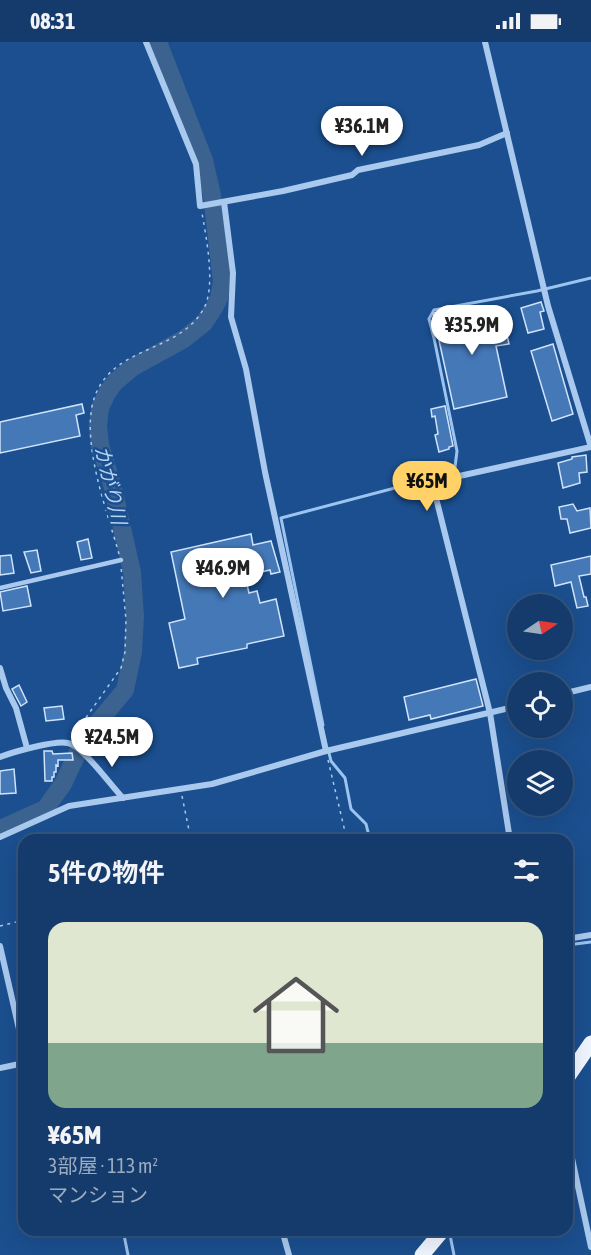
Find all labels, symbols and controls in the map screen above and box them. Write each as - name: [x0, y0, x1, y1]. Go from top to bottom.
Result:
- text: 08:31: [30, 8, 75, 34]
- pin: ¥36.1M: [313, 106, 411, 157]
- text: ¥36.1M: [335, 114, 389, 137]
- pin: ¥35.9M: [423, 305, 521, 356]
- text: ¥35.9M: [445, 313, 499, 336]
- water label: かがり川: [91, 443, 132, 529]
- pin: ¥65M: [391, 461, 463, 512]
- text: ¥65M: [406, 469, 448, 492]
- pin: ¥46.9M: [174, 548, 272, 599]
- text: ¥46.9M: [196, 556, 250, 579]
- north arrow: [507, 594, 573, 660]
- map controls: [507, 594, 573, 816]
- button: locate: [507, 672, 573, 738]
- pin: ¥24.5M: [63, 717, 161, 768]
- text: ¥24.5M: [85, 725, 139, 748]
- button: layers: [507, 750, 573, 816]
- icon: filters: [510, 854, 543, 887]
- text: 5件の物件: [48, 858, 164, 888]
- icon: home: [242, 961, 350, 1069]
- text: ¥65M: [48, 1120, 101, 1150]
- text: 3部屋 · 113 m²: [48, 1154, 158, 1177]
- text: マンション: [48, 1183, 148, 1206]

